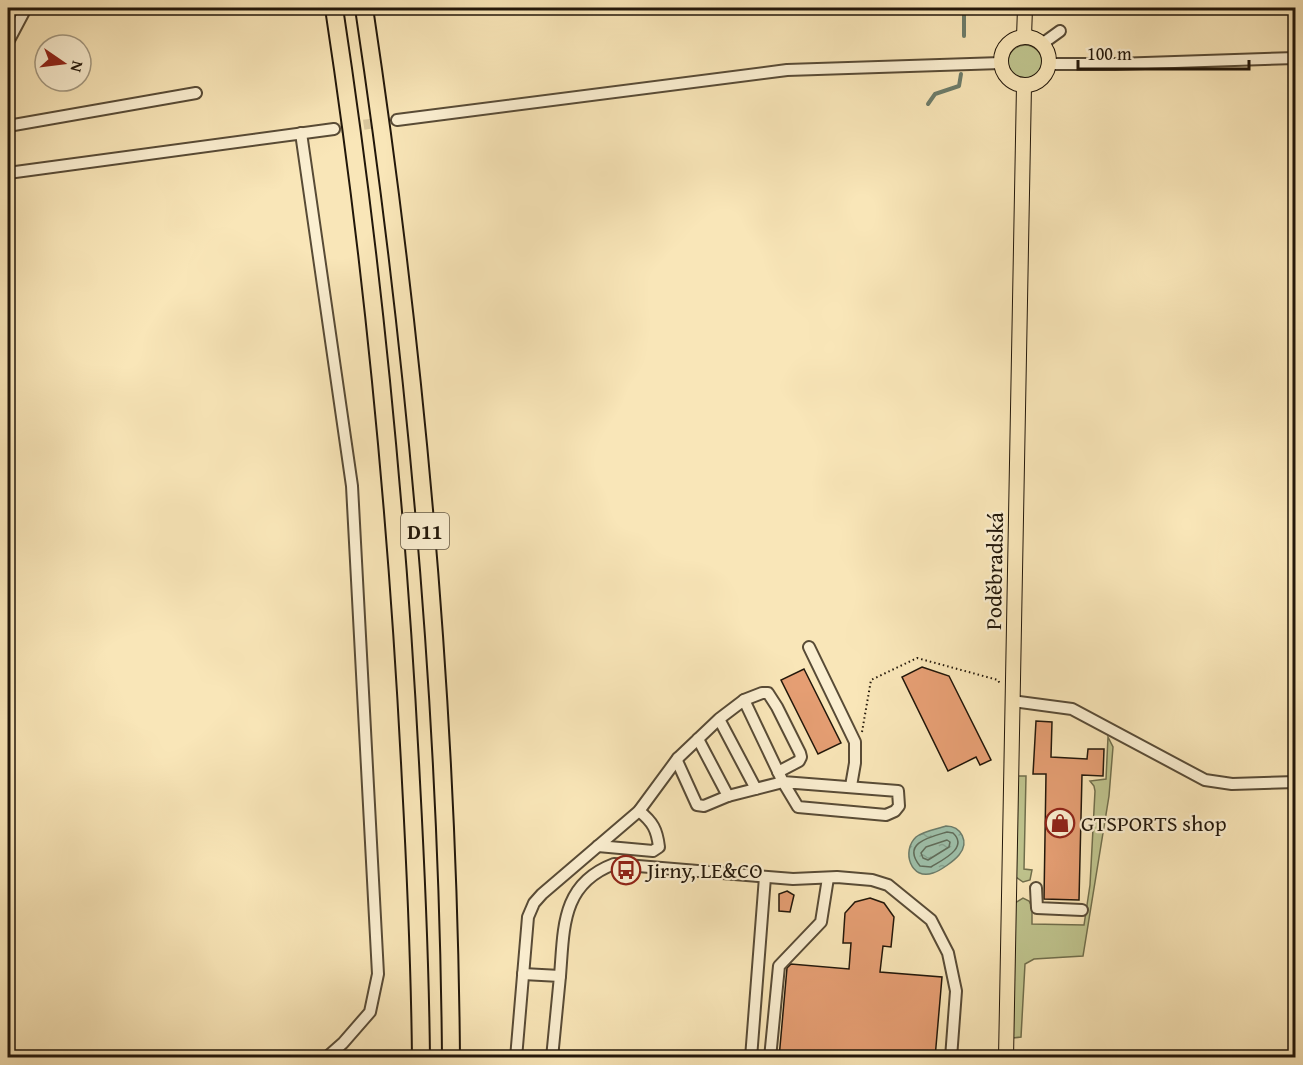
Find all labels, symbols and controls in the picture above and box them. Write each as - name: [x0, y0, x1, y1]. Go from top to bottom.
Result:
- north arrow: [33, 33, 93, 93]
- scale bar: [1078, 33, 1249, 71]
- text: 100 m: [1087, 40, 1132, 67]
- text: N: [65, 59, 90, 75]
- street label: Poděbradská: [977, 511, 1011, 630]
- road number: D11: [401, 513, 449, 549]
- shop icon: GTSPORTS shop: [1044, 807, 1076, 839]
- place label: GTSPORTS shop: [1081, 807, 1227, 839]
- bus stop icon: Jirny, LE&CO: [610, 854, 642, 886]
- place label: Jirny, LE&CO: [644, 854, 763, 886]

